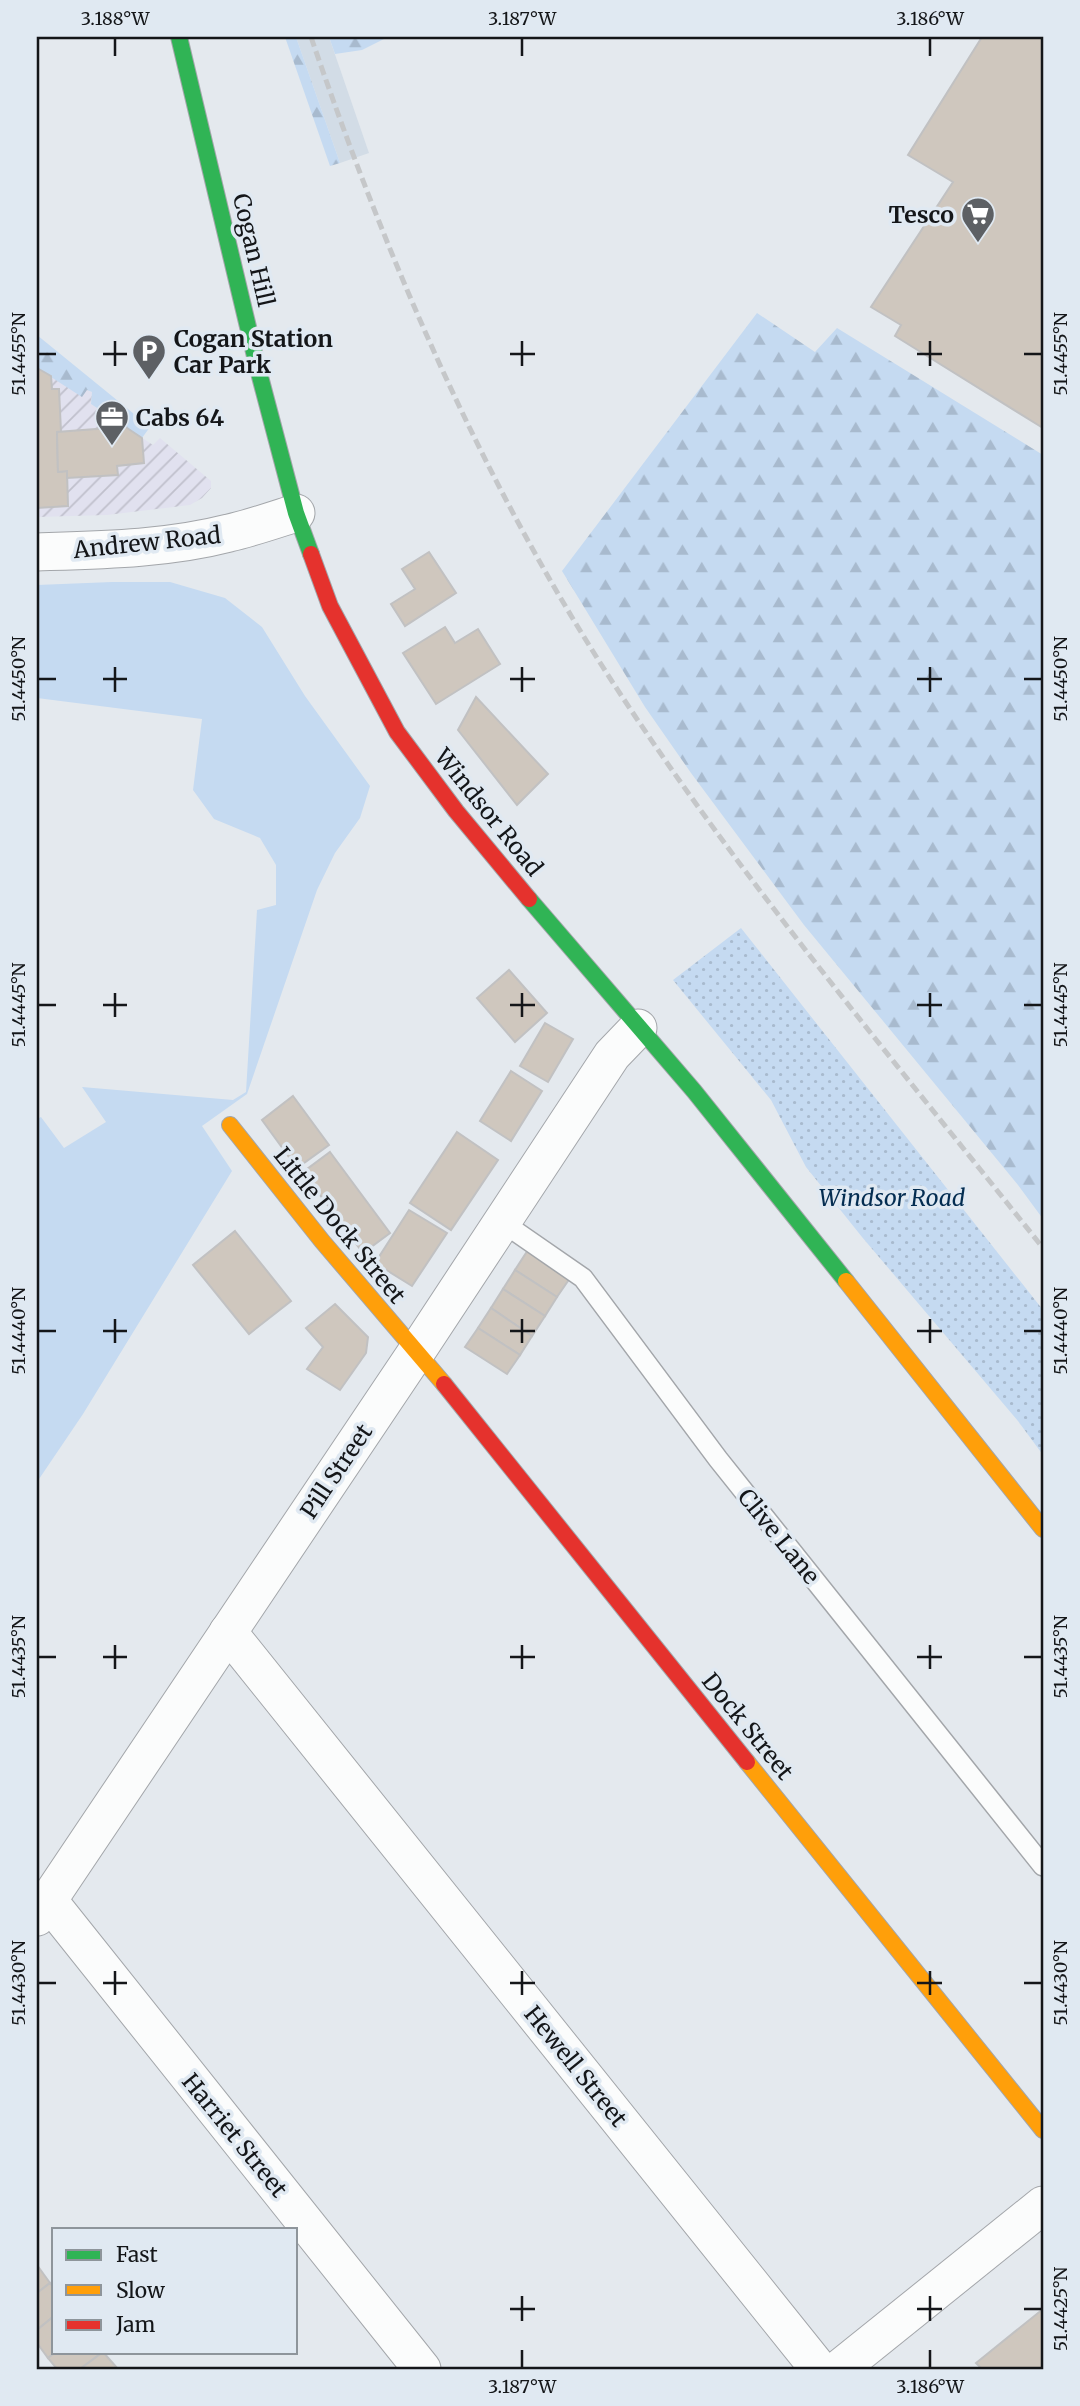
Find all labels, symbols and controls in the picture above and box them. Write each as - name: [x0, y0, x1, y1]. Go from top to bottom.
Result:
- text: 3.188°W: [81, 7, 150, 30]
- text: 3.187°W: [488, 7, 557, 30]
- text: 3.186°W: [896, 7, 965, 30]
- street label: Cogan Hill: [227, 191, 281, 309]
- supermarket icon: Tesco: [959, 195, 997, 244]
- place label: Tesco: [888, 200, 954, 229]
- text: 51.4455°N: [7, 312, 30, 396]
- text: 51.4455°N: [1049, 312, 1072, 396]
- place label: Cogan Station Car Park: [174, 324, 333, 379]
- parking icon: Cogan Station Car Park: [130, 332, 168, 381]
- office icon: Cabs 64: [93, 398, 131, 447]
- place label: Cabs 64: [136, 403, 224, 432]
- street label: Andrew Road: [71, 520, 222, 564]
- text: 51.4450°N: [7, 636, 30, 722]
- text: 51.4450°N: [1049, 636, 1072, 722]
- street label: Windsor Road: [428, 742, 549, 882]
- text: 51.4445°N: [7, 962, 30, 1047]
- text: 51.4445°N: [1049, 962, 1072, 1047]
- street label: Little Dock Street: [268, 1141, 412, 1309]
- park label: Windsor Road: [819, 1183, 966, 1212]
- text: 51.4440°N: [7, 1287, 30, 1375]
- text: 51.4440°N: [1049, 1287, 1072, 1375]
- street label: Pill Street: [294, 1418, 378, 1524]
- street label: Clive Lane: [732, 1483, 826, 1589]
- text: 51.4435°N: [7, 1615, 30, 1699]
- text: 51.4435°N: [1049, 1615, 1072, 1699]
- street label: Dock Street: [696, 1667, 800, 1785]
- text: 51.4430°N: [7, 1940, 30, 2026]
- text: 51.4430°N: [1049, 1940, 1072, 2026]
- street label: Hewell Street: [518, 2000, 634, 2132]
- street label: Harriet Street: [176, 2067, 294, 2203]
- legend: [52, 2228, 298, 2354]
- text: Fast: [116, 2241, 158, 2268]
- text: 51.4425°N: [1049, 2267, 1072, 2351]
- text: Slow: [116, 2277, 165, 2304]
- text: Jam: [115, 2311, 155, 2338]
- text: 3.187°W: [488, 2375, 557, 2398]
- text: 3.186°W: [896, 2375, 965, 2398]

